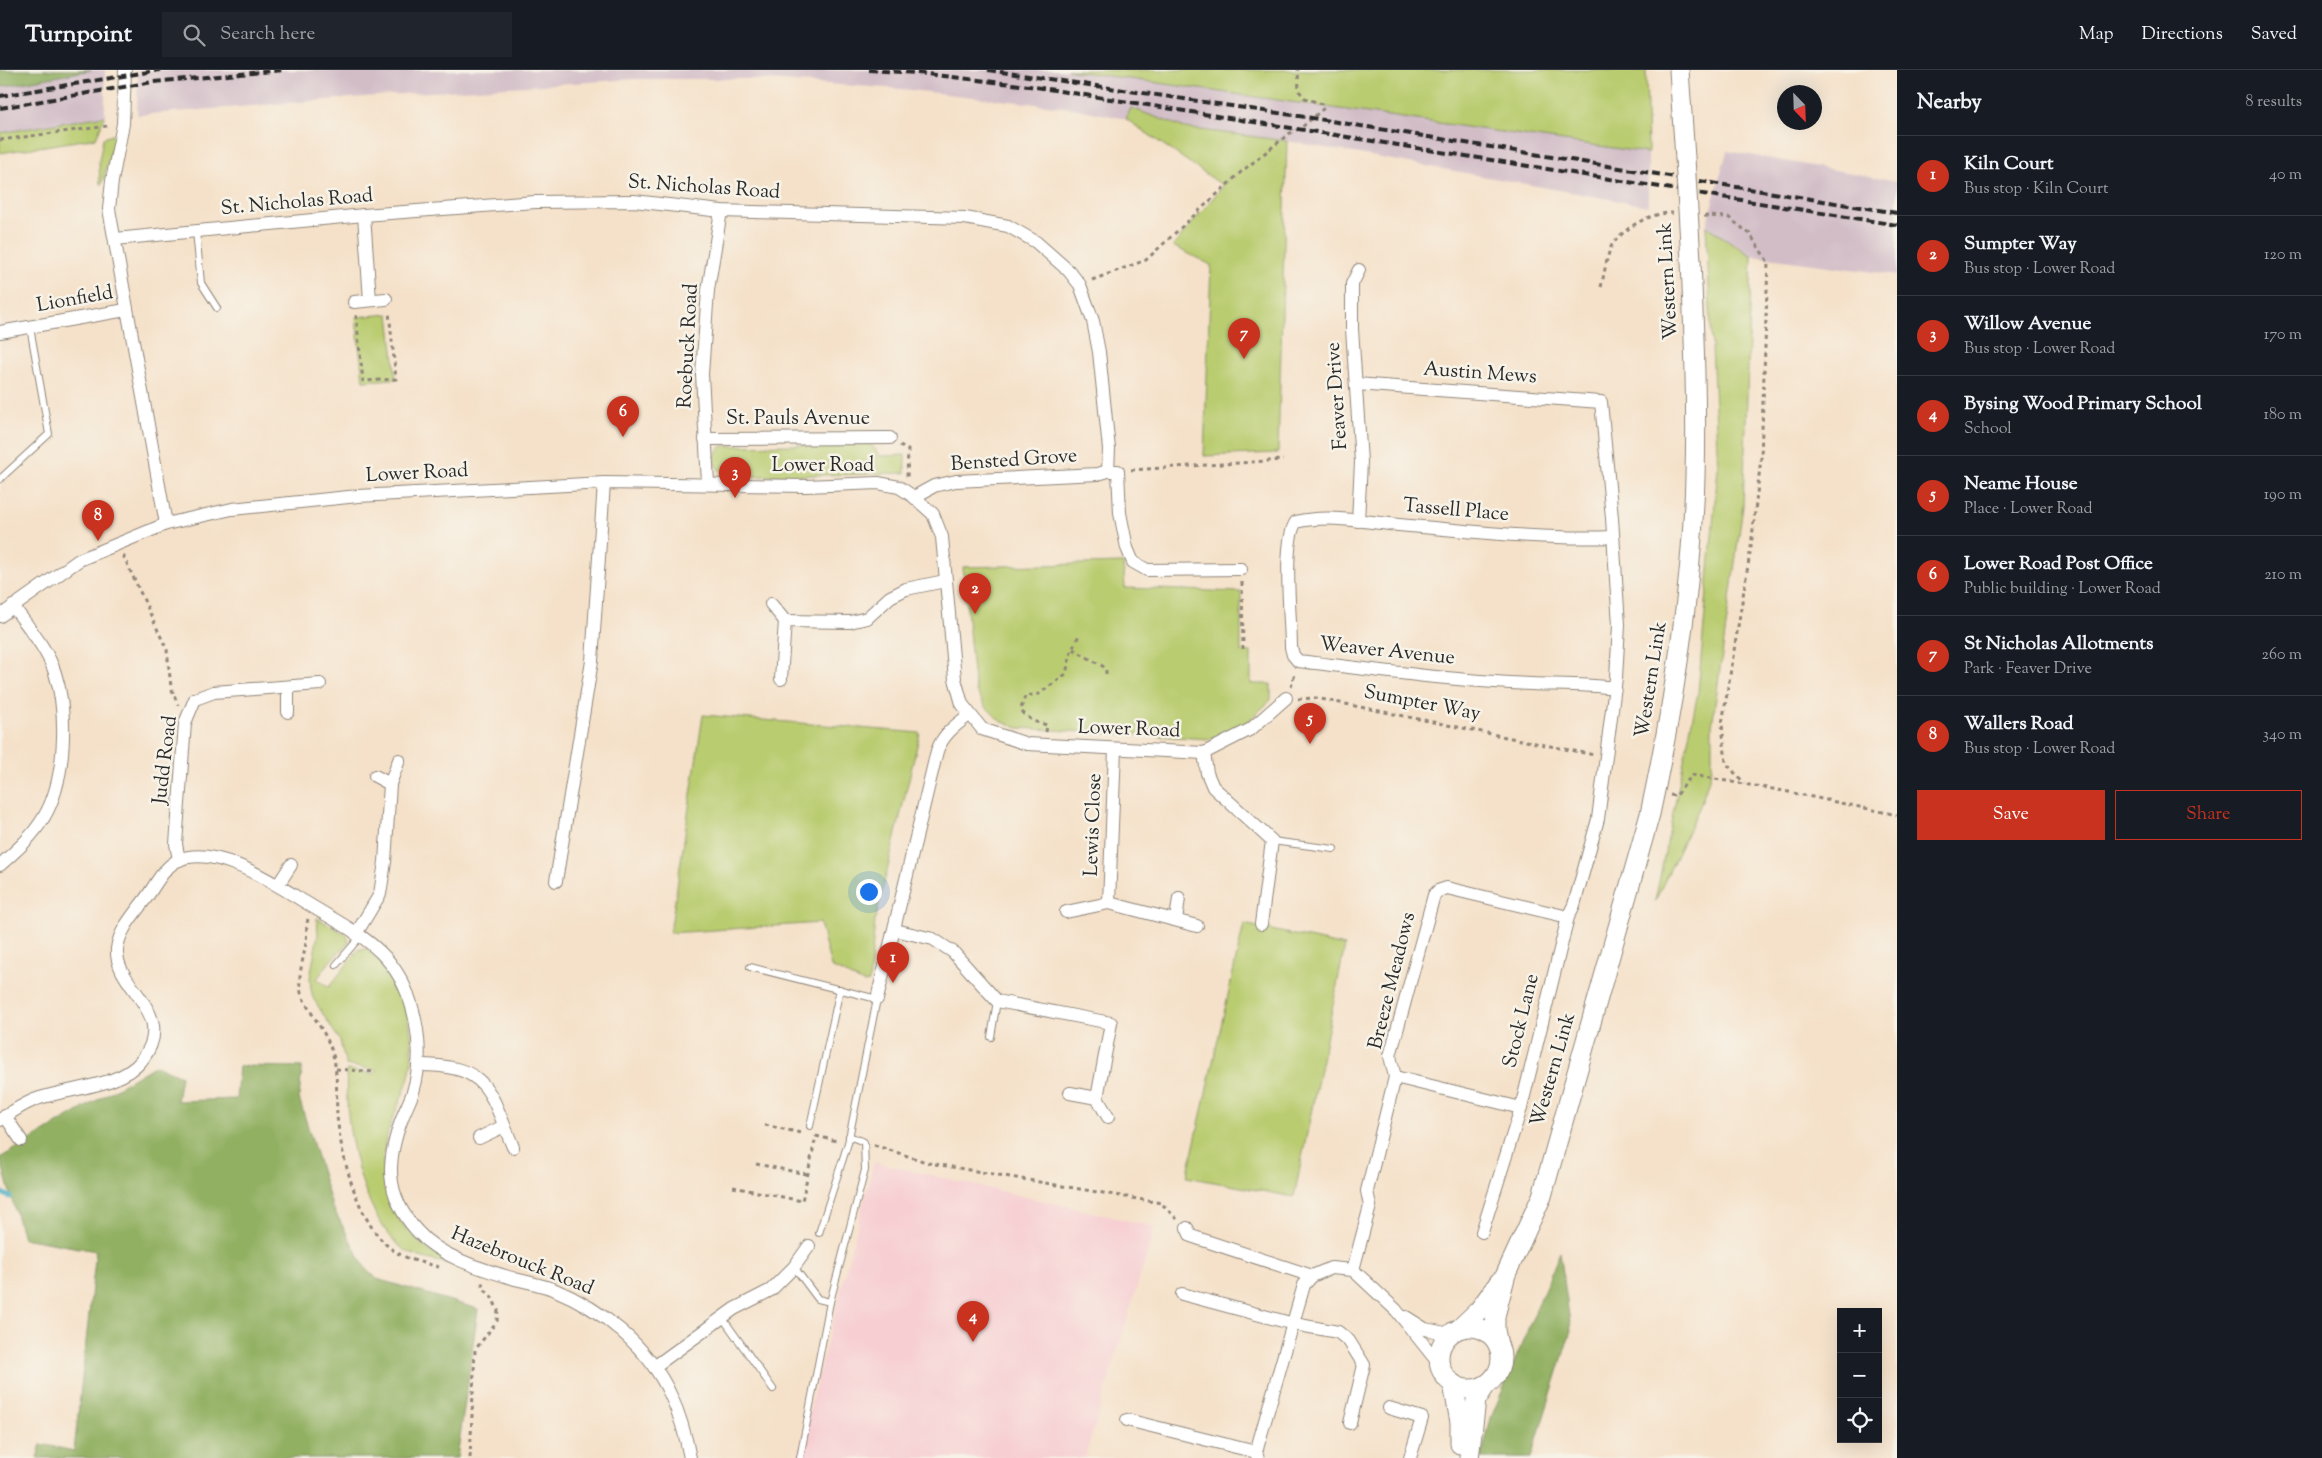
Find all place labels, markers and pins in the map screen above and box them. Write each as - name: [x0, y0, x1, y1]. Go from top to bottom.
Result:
- pin: 7: [1228, 318, 1260, 359]
- pin: 6: [607, 396, 639, 437]
- pin: 3: [719, 457, 751, 498]
- pin: 8: [82, 500, 114, 541]
- pin: 2: [959, 573, 991, 614]
- pin: 5: [1294, 703, 1326, 744]
- pin: 1: [877, 942, 909, 983]
- pin: 4: [957, 1301, 989, 1342]

